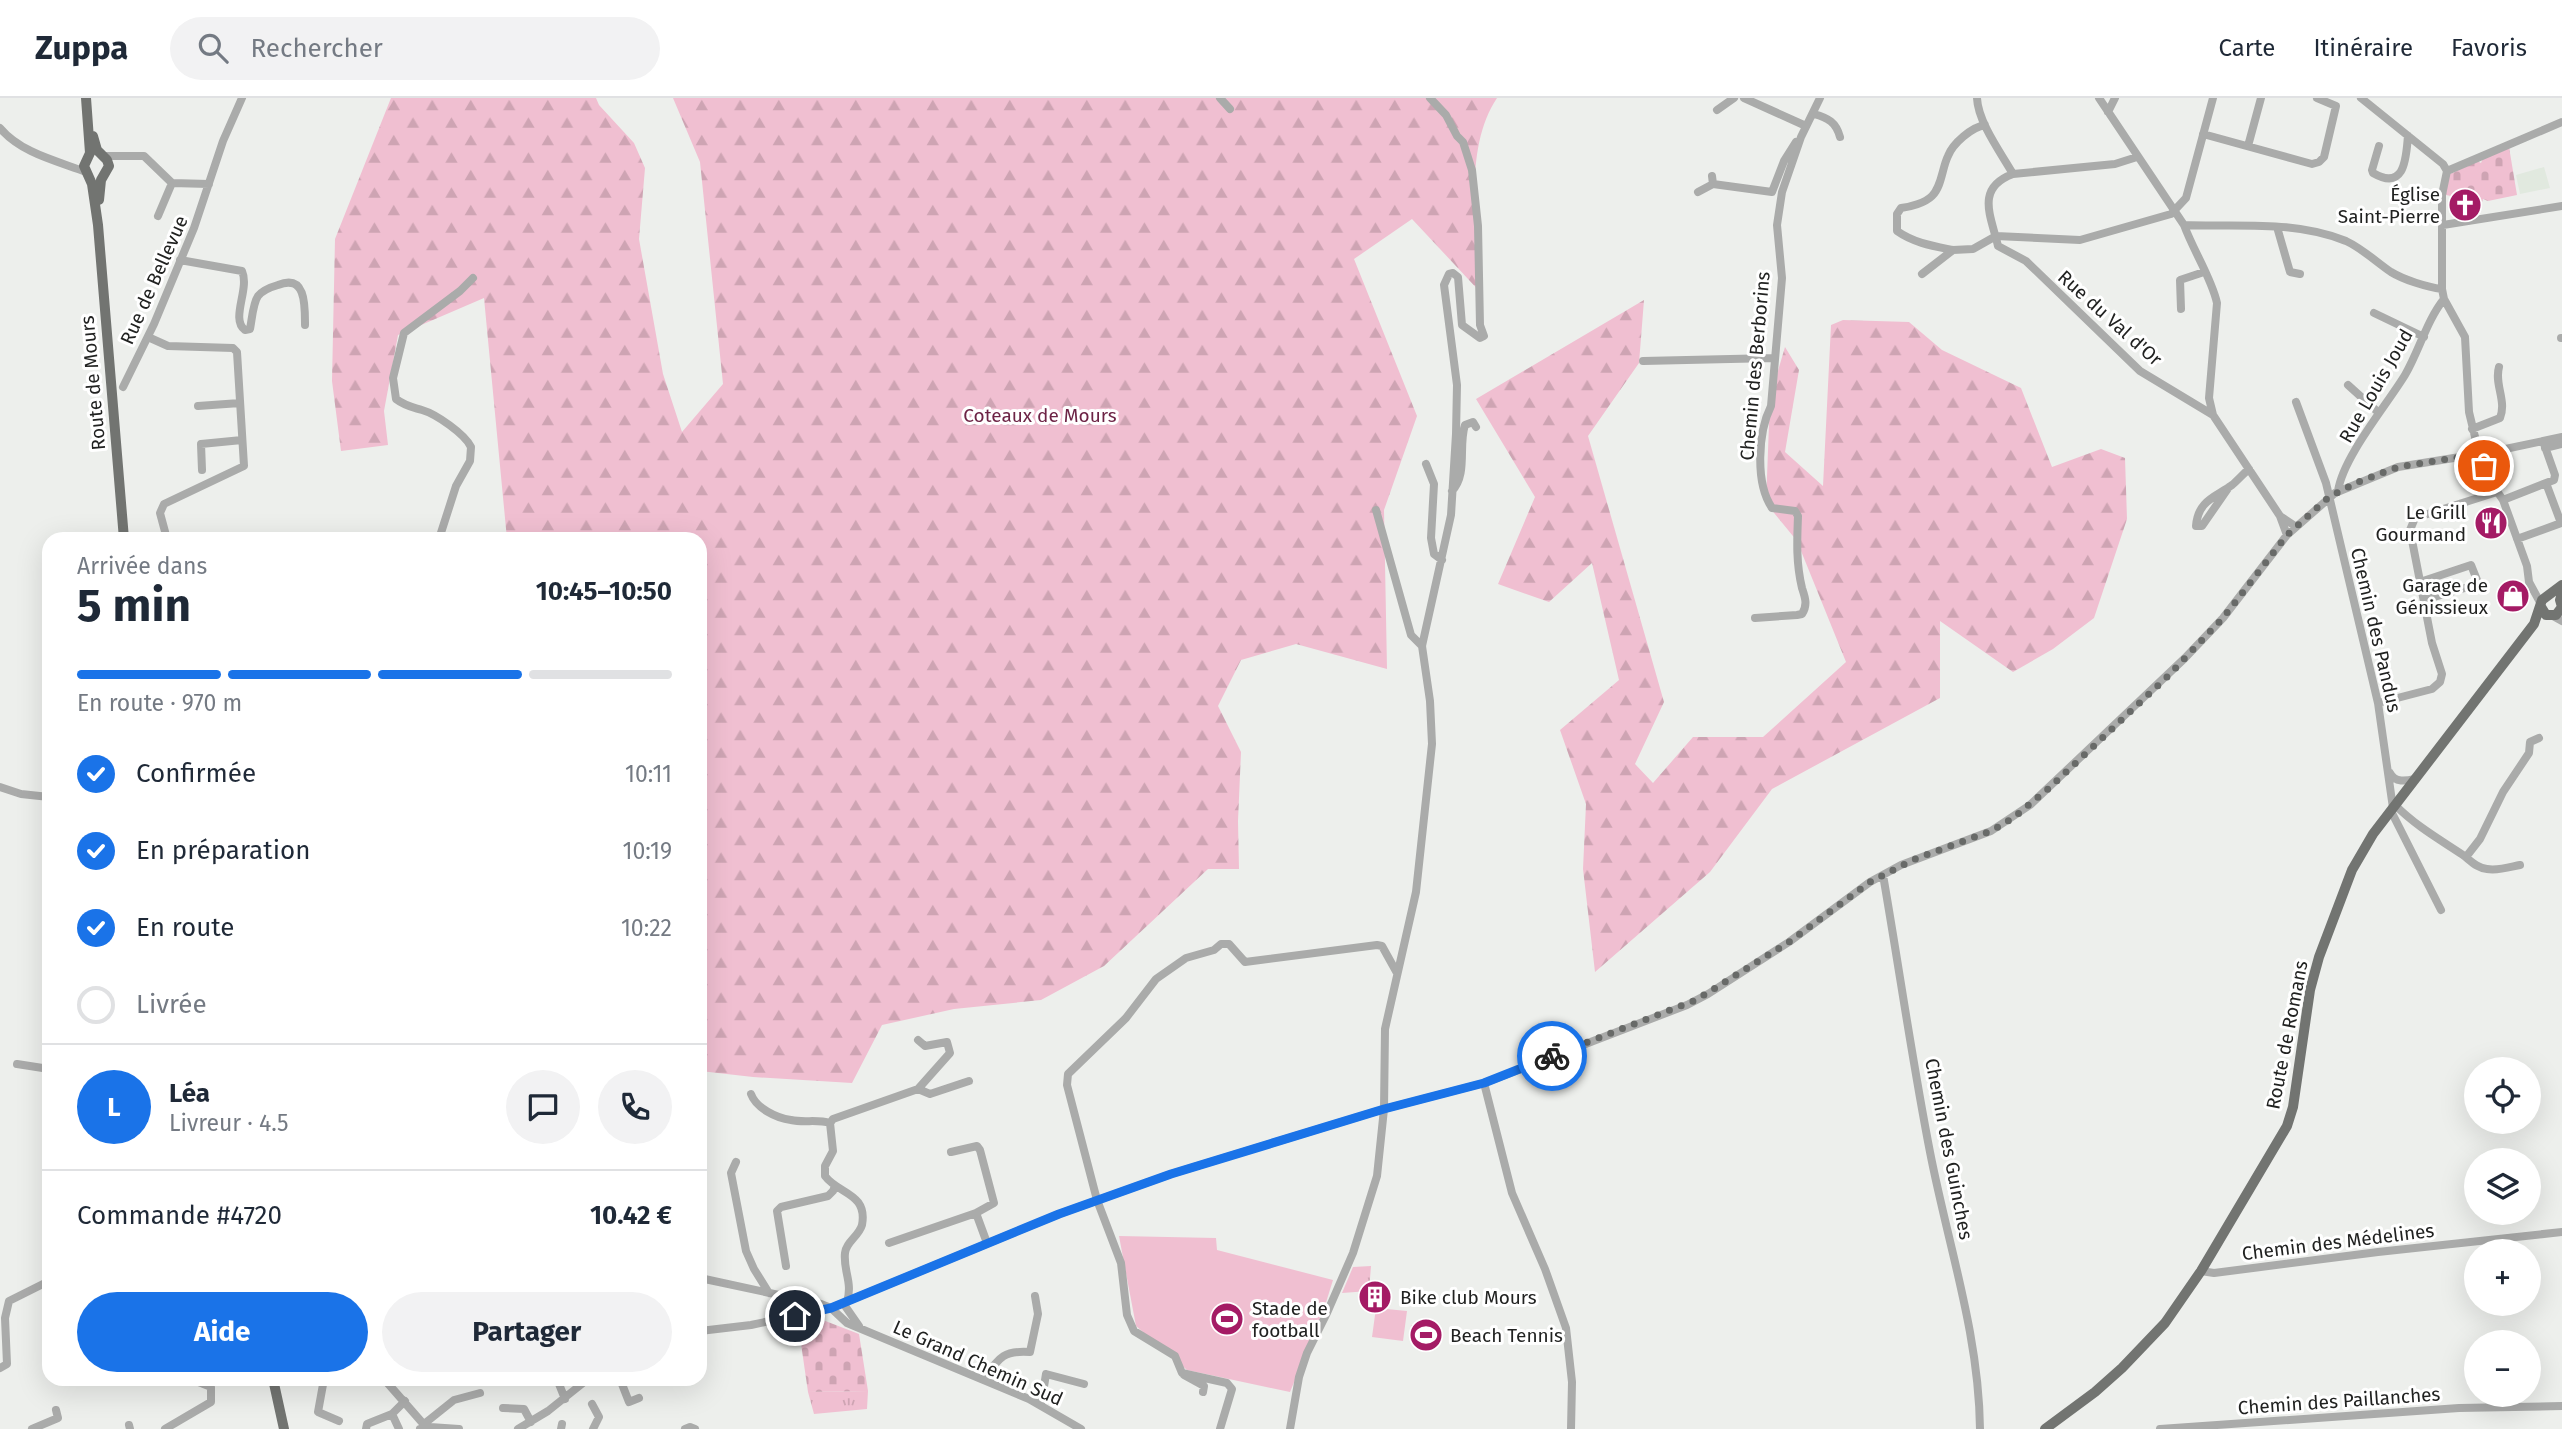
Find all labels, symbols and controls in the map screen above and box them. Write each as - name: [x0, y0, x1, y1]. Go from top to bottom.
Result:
- search box: [170, 17, 660, 80]
- text: Zuppa: [35, 28, 128, 68]
- icon: search: [194, 29, 232, 67]
- text: Rechercher: [250, 33, 383, 64]
- text: Carte: [2219, 34, 2275, 62]
- text: Itinéraire: [2313, 34, 2413, 62]
- text: Favoris: [2451, 34, 2527, 62]
- place label: Église Saint-Pierre: [2338, 183, 2440, 228]
- church icon: Église Saint-Pierre: [2446, 186, 2484, 224]
- street label: Rue de Bellevue: [115, 212, 193, 348]
- street label: Rue du Val d'Or: [2053, 265, 2167, 371]
- street label: Chemin des Berborins: [1735, 270, 1775, 461]
- street label: Route de Mours: [76, 315, 110, 451]
- street label: Rue Louis Joud: [2334, 325, 2418, 447]
- park label: Coteaux de Mours: [963, 404, 1117, 427]
- pin: [2454, 436, 2514, 496]
- icon: bag: [2465, 447, 2503, 485]
- place label: Le Grill Gourmand: [2375, 501, 2466, 546]
- restaurant icon: Le Grill Gourmand: [2472, 504, 2510, 542]
- street label: Chemin des Pandus: [2346, 545, 2406, 715]
- text: Arrivée dans: [77, 552, 207, 580]
- place label: Garage de Génissieux: [2396, 574, 2489, 619]
- text: 10:45–10:50: [536, 576, 672, 607]
- shop icon: Garage de Génissieux: [2494, 577, 2532, 615]
- text: 5 min: [77, 578, 191, 633]
- text: En route · 970 m: [77, 689, 242, 717]
- icon: check: [77, 755, 115, 793]
- text: Confirmée: [136, 758, 256, 789]
- text: 10:11: [625, 760, 672, 788]
- icon: check: [77, 832, 115, 870]
- text: En préparation: [136, 835, 310, 866]
- text: 10:19: [623, 837, 672, 865]
- icon: check: [77, 909, 115, 947]
- text: En route: [136, 912, 235, 943]
- text: 10:22: [621, 914, 672, 942]
- street label: Route de Romans: [2261, 959, 2313, 1111]
- text: Livrée: [136, 989, 207, 1020]
- courier: [1517, 1021, 1587, 1091]
- icon: bike: [1533, 1037, 1571, 1075]
- street label: Chemin des Guinches: [1920, 1056, 1978, 1242]
- map controls: [2464, 1057, 2541, 1407]
- button: locate: [2464, 1057, 2541, 1134]
- button: chat: [506, 1070, 580, 1144]
- button: phone: [598, 1070, 672, 1144]
- text: Léa: [169, 1078, 210, 1109]
- text: L: [107, 1092, 121, 1123]
- text: Livreur · 4.5: [169, 1109, 288, 1137]
- button: layers: [2464, 1148, 2541, 1225]
- text: Commande #4720: [77, 1200, 282, 1231]
- text: 10.42 €: [590, 1200, 672, 1231]
- street label: Chemin des Médelines: [2241, 1219, 2436, 1265]
- button: +: [2464, 1239, 2541, 1316]
- building icon: Bike club Mours: [1356, 1278, 1394, 1316]
- pin: [765, 1286, 825, 1346]
- place label: Bike club Mours: [1400, 1286, 1537, 1309]
- button: Aide: [77, 1292, 368, 1372]
- button: Partager: [382, 1292, 672, 1372]
- icon: home: [776, 1297, 814, 1335]
- place label: Stade de football: [1252, 1297, 1328, 1342]
- sports icon: Stade de football: [1208, 1300, 1246, 1338]
- street label: Le Grand Chemin Sud: [890, 1315, 1066, 1411]
- sports icon: Beach Tennis: [1407, 1316, 1445, 1354]
- place label: Beach Tennis: [1450, 1324, 1563, 1347]
- button: −: [2464, 1330, 2541, 1407]
- street label: Chemin des Paillanches: [2237, 1382, 2441, 1420]

